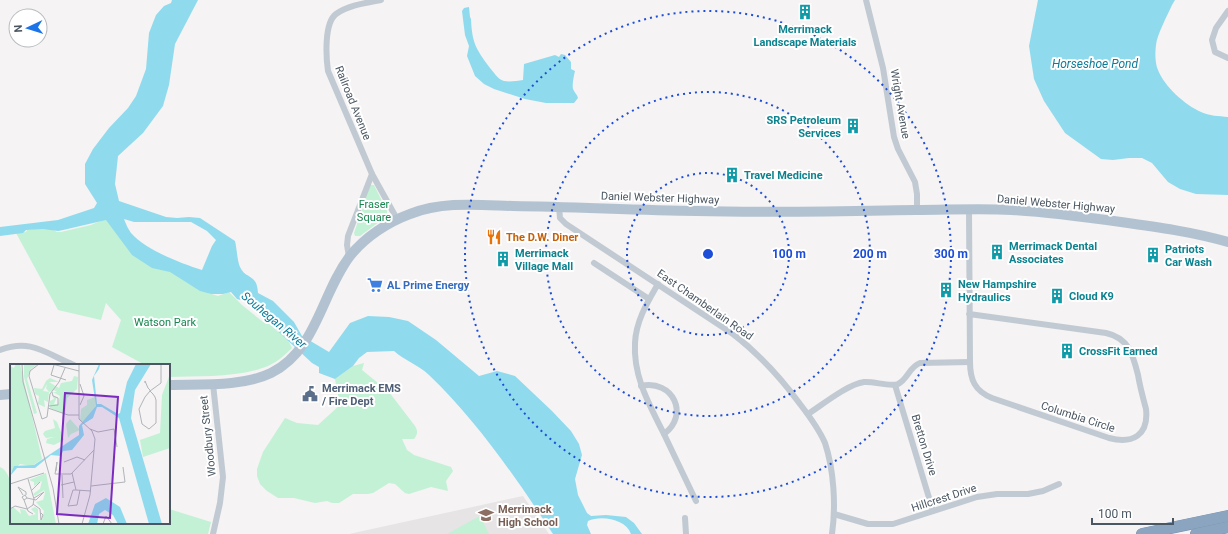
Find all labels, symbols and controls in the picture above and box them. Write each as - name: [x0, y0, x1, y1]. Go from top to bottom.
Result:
- building icon: Merrimack Landscape Materials: [796, 3, 814, 21]
- north arrow: [8, 8, 48, 48]
- place label: Merrimack Landscape Materials: [754, 23, 857, 49]
- text: N: [12, 24, 25, 33]
- water label: Horseshoe Pond: [1052, 57, 1138, 71]
- street label: Railroad Avenue: [332, 64, 374, 142]
- street label: Wright Avenue: [887, 68, 913, 140]
- place label: SRS Petroleum Services: [766, 114, 841, 140]
- building icon: SRS Petroleum Services: [844, 117, 862, 135]
- building icon: Travel Medicine: [723, 166, 741, 184]
- place label: Travel Medicine: [744, 169, 823, 182]
- street label: Daniel Webster Highway: [601, 189, 720, 207]
- street label: Daniel Webster Highway: [996, 192, 1116, 216]
- park label: Fraser Square: [357, 198, 391, 224]
- restaurant icon: The D.W. Diner: [485, 228, 503, 246]
- place label: The D.W. Diner: [506, 231, 578, 244]
- place label: Merrimack Dental Associates: [1009, 240, 1097, 266]
- building icon: Merrimack Dental Associates: [988, 243, 1006, 261]
- place label: Patriots Car Wash: [1165, 243, 1212, 269]
- building icon: Patriots Car Wash: [1144, 246, 1162, 264]
- place label: Merrimack Village Mall: [515, 247, 573, 273]
- centre of rings: [701, 247, 715, 261]
- text: 100 m: [772, 247, 806, 261]
- text: 200 m: [853, 247, 887, 261]
- text: 300 m: [934, 247, 968, 261]
- building icon: Merrimack Village Mall: [494, 250, 512, 268]
- street label: East Chamberlain Road: [654, 267, 756, 343]
- supermarket icon: AL Prime Energy: [366, 276, 384, 294]
- place label: New Hampshire Hydraulics: [958, 278, 1037, 304]
- place label: AL Prime Energy: [387, 279, 470, 292]
- building icon: New Hampshire Hydraulics: [937, 281, 955, 299]
- building icon: Cloud K9: [1048, 287, 1066, 305]
- water label: Souhegan River: [239, 289, 310, 352]
- place label: Cloud K9: [1069, 290, 1114, 303]
- park label: Watson Park: [134, 316, 196, 329]
- building icon: CrossFit Earned: [1058, 342, 1076, 360]
- place label: CrossFit Earned: [1079, 345, 1157, 358]
- inset map: [10, 364, 170, 524]
- place label: Merrimack EMS / Fire Dept: [321, 382, 401, 408]
- public building icon: Merrimack EMS / Fire Dept: [301, 385, 319, 403]
- street label: Woodbury Street: [197, 394, 219, 477]
- street label: Columbia Circle: [1039, 399, 1117, 435]
- street label: Bretton Drive: [909, 413, 940, 477]
- street label: Hillcrest Drive: [910, 481, 978, 515]
- scale bar: [1092, 500, 1173, 526]
- place label: Merrimack High School: [498, 503, 558, 529]
- school or university icon: Merrimack High School: [477, 506, 495, 524]
- text: 100 m: [1098, 507, 1132, 521]

